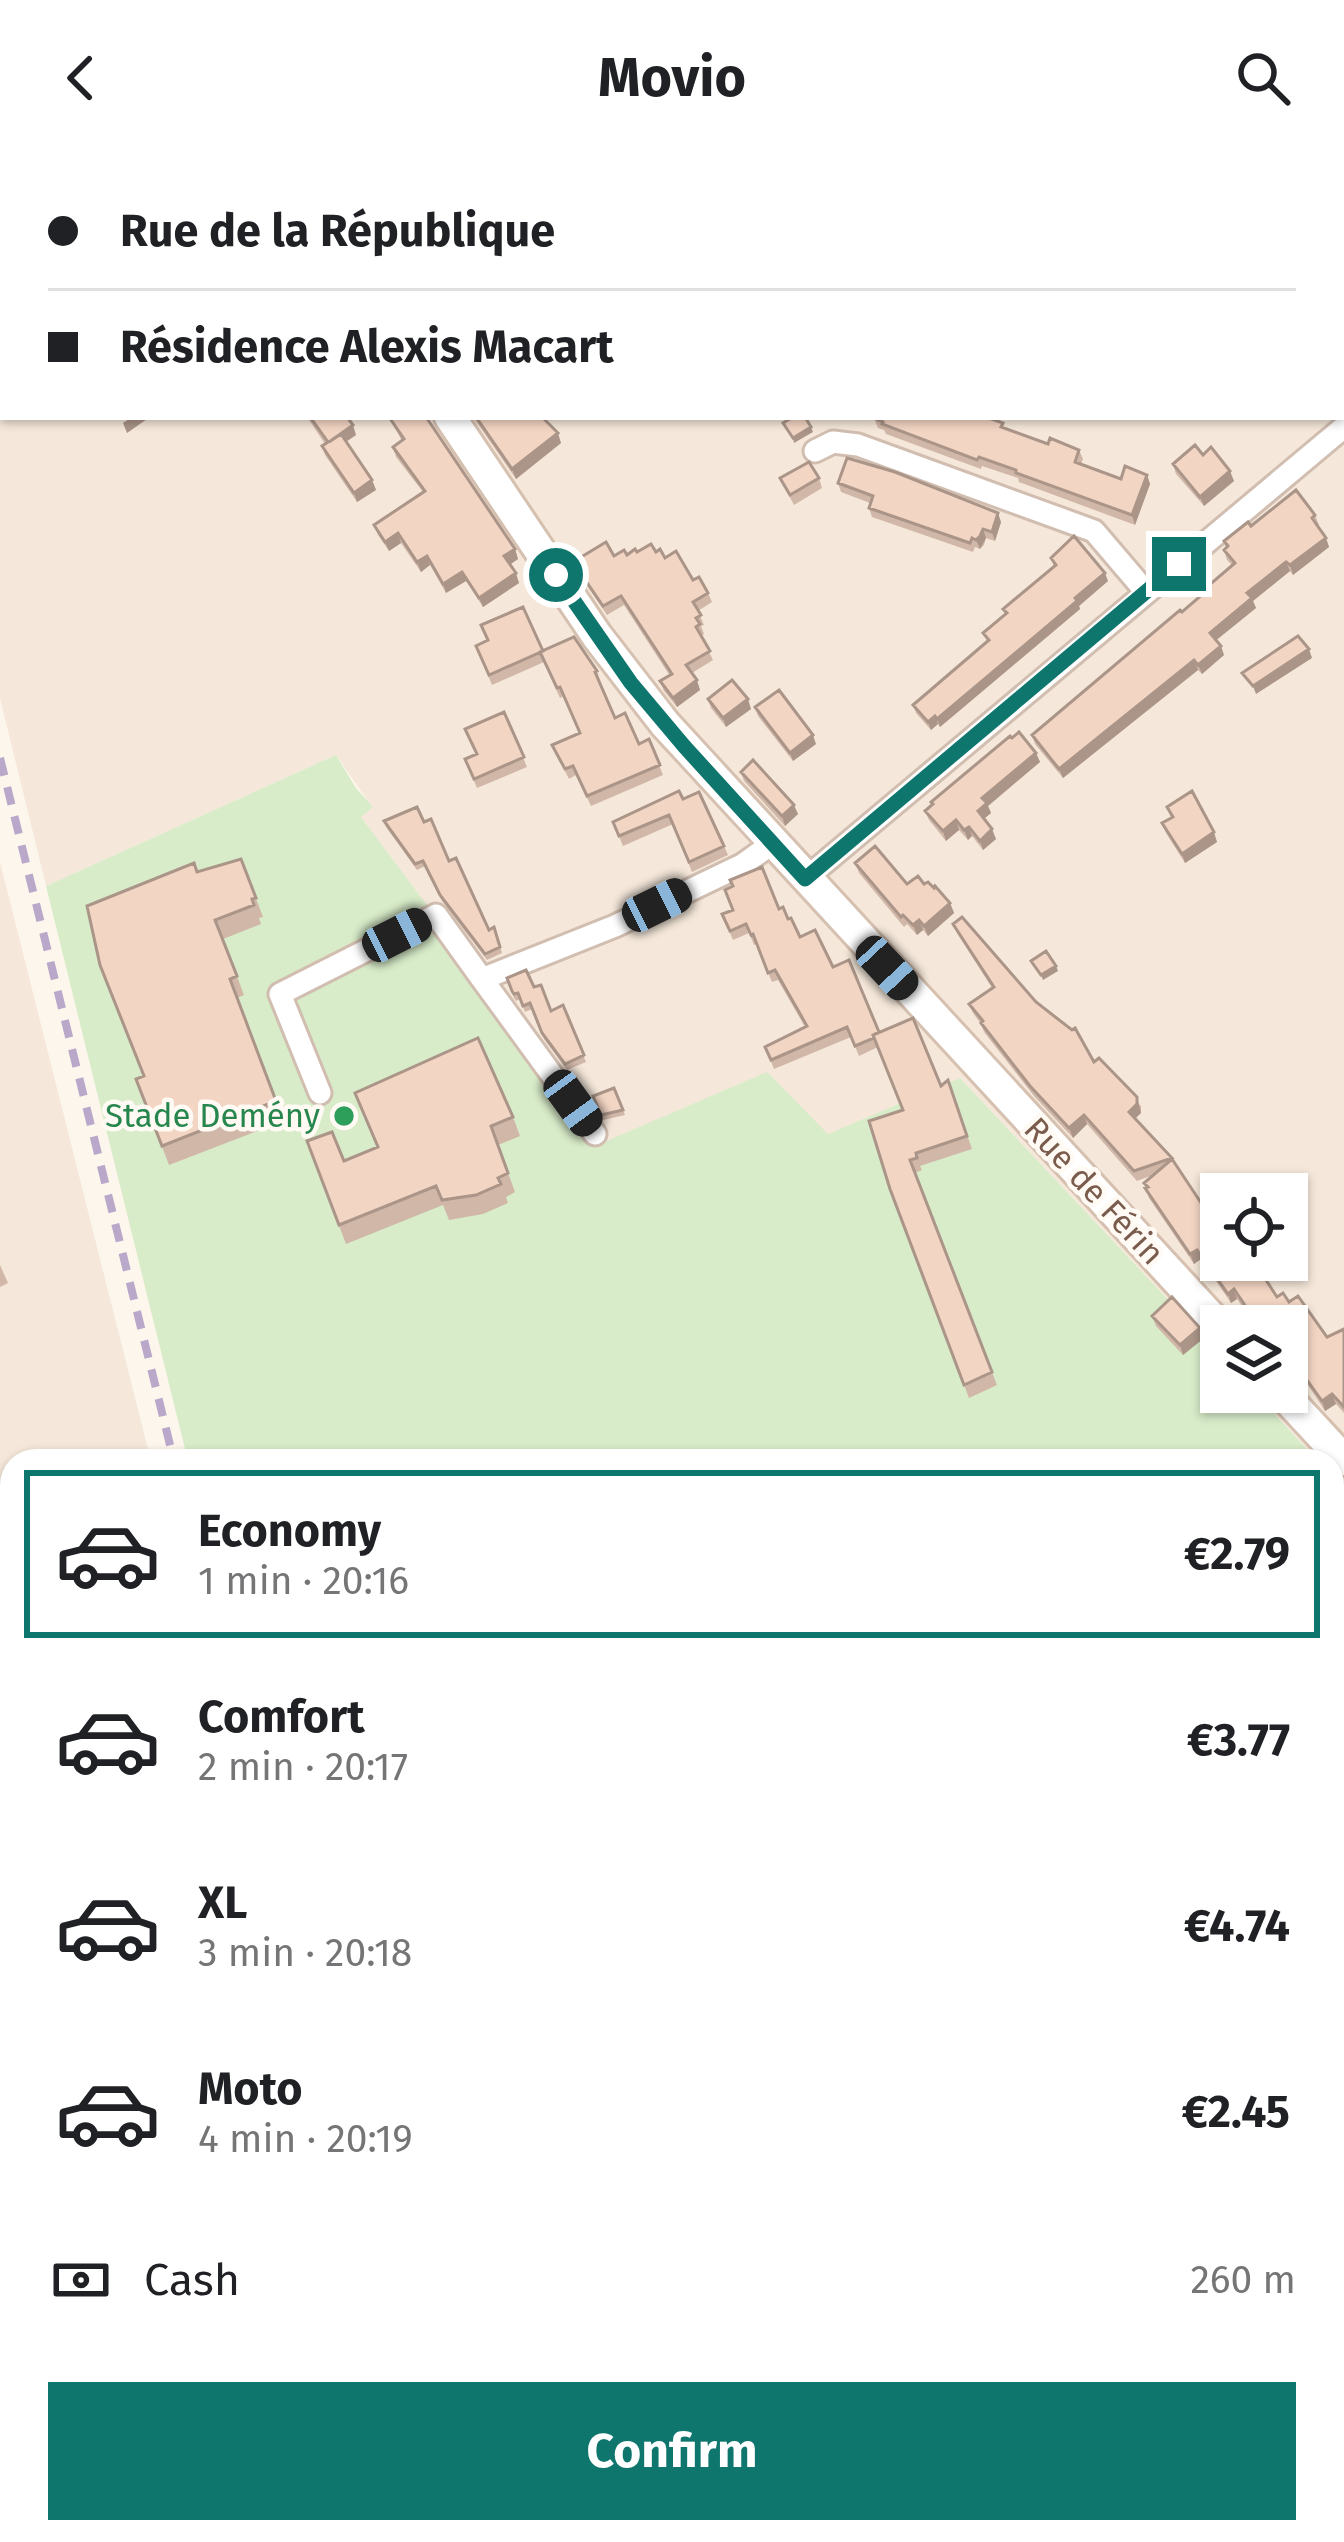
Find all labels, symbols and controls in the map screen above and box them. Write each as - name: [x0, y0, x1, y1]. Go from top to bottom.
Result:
- icon: back: [48, 45, 114, 111]
- icon: search: [1230, 45, 1296, 111]
- text: Movio: [598, 46, 746, 110]
- text: Rue de la République: [120, 204, 555, 258]
- text: Résidence Alexis Macart: [120, 320, 614, 374]
- route end: [1152, 537, 1206, 591]
- route start: [529, 548, 583, 602]
- car: [617, 873, 697, 937]
- car: [357, 903, 437, 967]
- car: [849, 929, 925, 1007]
- car: [537, 1063, 609, 1143]
- place label: Stade Demény: [105, 1096, 320, 1136]
- marker: Stade Demény: [331, 1103, 357, 1129]
- street label: Rue de Férin: [1016, 1109, 1172, 1273]
- map controls: [1200, 1173, 1308, 1413]
- button: locate: [1200, 1173, 1308, 1281]
- button: layers: [1200, 1305, 1308, 1413]
- icon: car: [54, 1500, 162, 1608]
- text: Economy: [198, 1504, 381, 1558]
- text: €2.79: [1184, 1527, 1290, 1581]
- text: 1 min · 20:16: [198, 1558, 409, 1604]
- icon: car: [54, 1686, 162, 1794]
- text: Comfort: [198, 1690, 365, 1744]
- text: €3.77: [1187, 1713, 1290, 1767]
- text: 2 min · 20:17: [198, 1744, 408, 1790]
- icon: car: [54, 1872, 162, 1980]
- text: XL: [198, 1876, 247, 1930]
- text: €4.74: [1184, 1899, 1290, 1953]
- text: 3 min · 20:18: [198, 1930, 412, 1976]
- icon: car: [54, 2058, 162, 2166]
- text: Moto: [198, 2062, 303, 2116]
- text: €2.45: [1182, 2085, 1290, 2139]
- text: 4 min · 20:19: [198, 2116, 413, 2162]
- icon: cash: [48, 2247, 114, 2313]
- text: Cash: [144, 2253, 240, 2307]
- text: 260 m: [1190, 2257, 1296, 2303]
- button: Confirm: [48, 2382, 1296, 2520]

